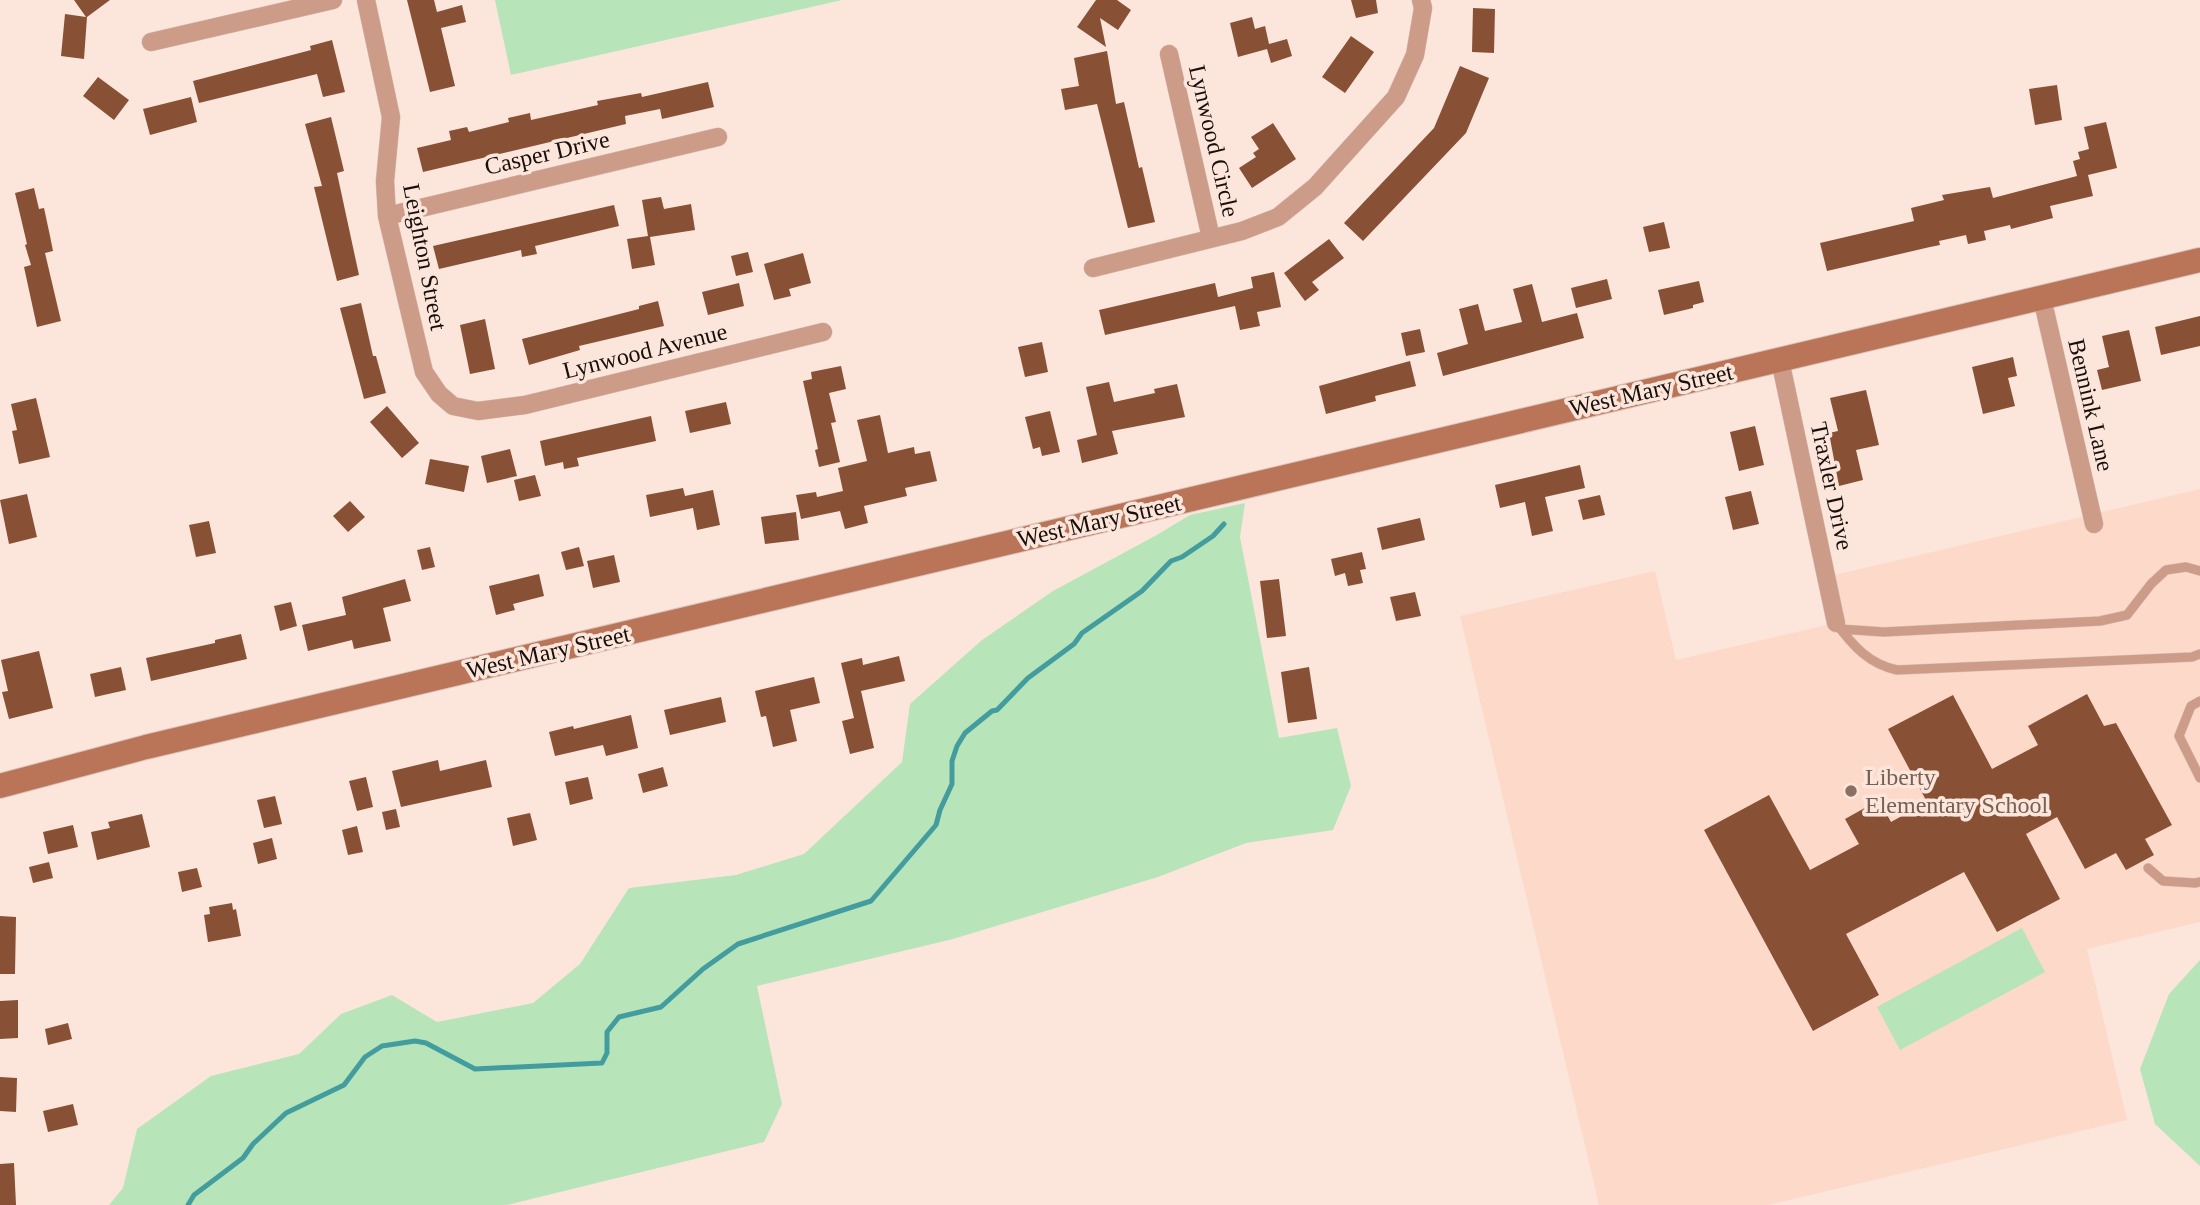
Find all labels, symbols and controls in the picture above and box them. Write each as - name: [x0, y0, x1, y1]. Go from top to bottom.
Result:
- street label: Lynwood Circle: [1184, 62, 1244, 220]
- street label: Casper Drive: [482, 126, 612, 180]
- street label: Leighton Street: [398, 182, 452, 333]
- street label: Lynwood Avenue: [560, 318, 730, 384]
- street label: Bennink Lane: [2063, 336, 2119, 474]
- street label: West Mary Street: [1567, 358, 1736, 421]
- street label: Traxler Drive: [1806, 420, 1858, 552]
- street label: West Mary Street: [1015, 489, 1184, 552]
- street label: West Mary Street: [464, 620, 633, 683]
- place label: Liberty Elementary School: [1865, 764, 2049, 818]
- marker: Liberty Elementary School: [1843, 783, 1859, 799]

